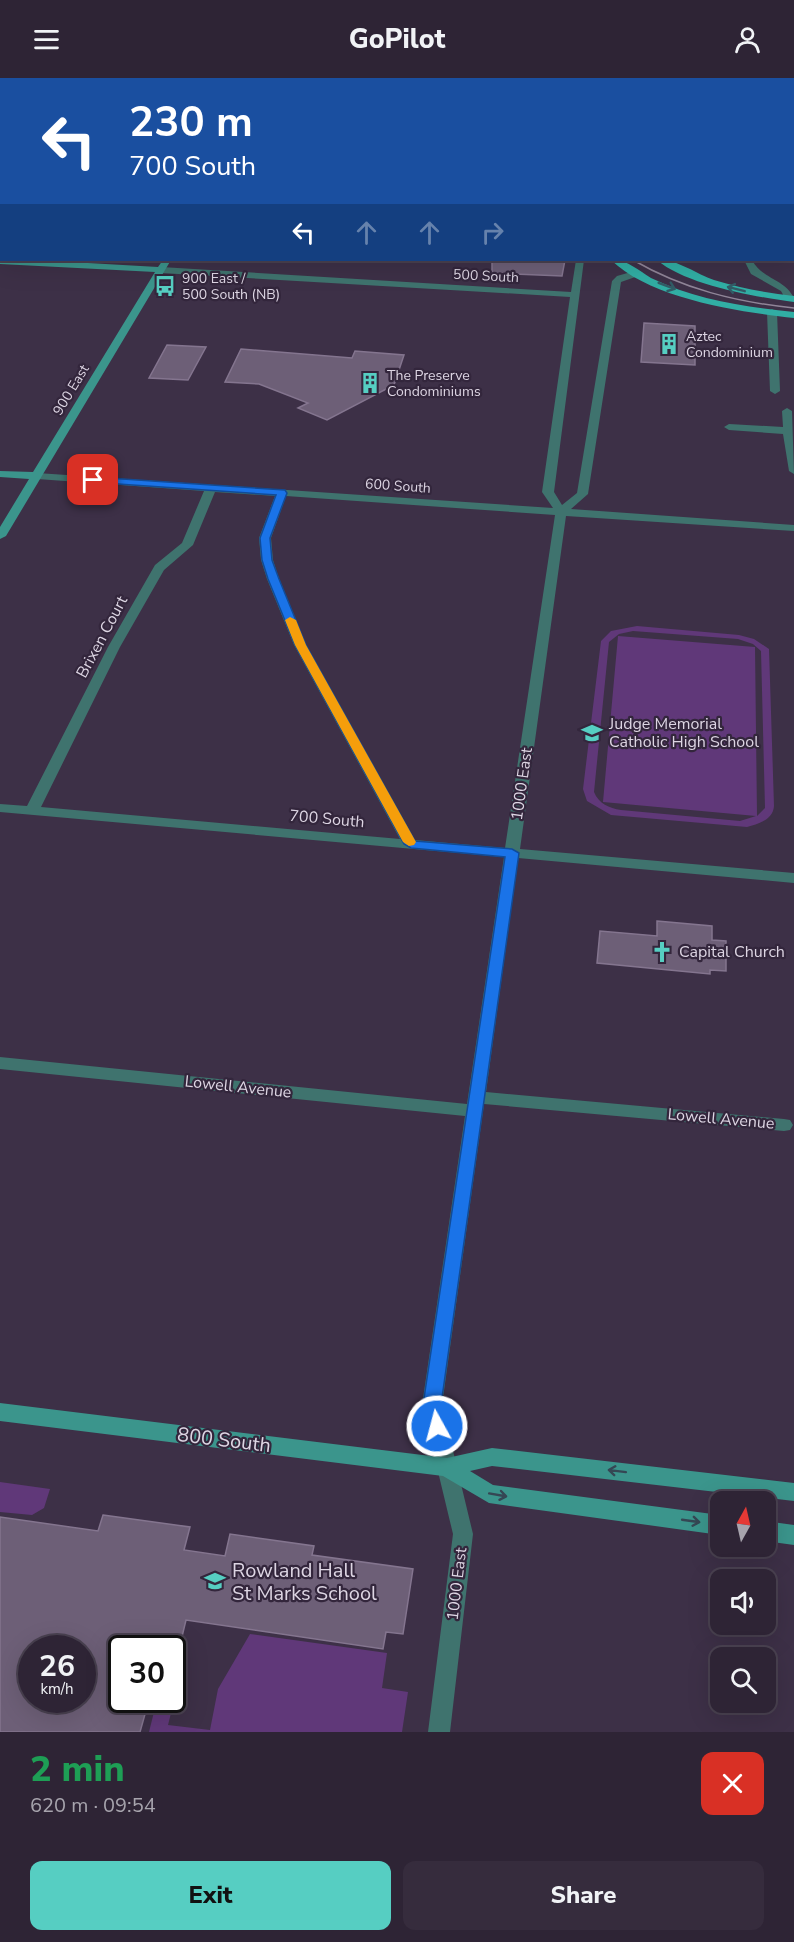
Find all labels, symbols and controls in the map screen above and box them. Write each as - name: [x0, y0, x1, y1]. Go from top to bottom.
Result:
- text: GoPilot: [349, 21, 445, 58]
- icon: menu: [30, 23, 63, 56]
- icon: person: [731, 23, 764, 56]
- text: 230 m: [129, 94, 253, 151]
- icon: left: [30, 102, 108, 180]
- text: 700 South: [129, 148, 256, 185]
- icon: left: [287, 216, 320, 249]
- icon: ahead: [350, 216, 383, 249]
- icon: ahead: [413, 216, 446, 249]
- icon: right: [476, 216, 509, 249]
- street label: 500 South: [453, 265, 519, 287]
- place label: 900 East / 500 South (NB): [182, 269, 280, 304]
- bus stop icon: 900 East / 500 South (NB): [153, 274, 177, 298]
- one-way arrow: [657, 281, 676, 292]
- one-way arrow: [727, 282, 746, 294]
- place label: Aztec Condominium: [686, 327, 773, 362]
- building icon: Aztec Condominium: [657, 332, 681, 356]
- street label: 900 East: [48, 361, 94, 419]
- place label: The Preserve Condominiums: [387, 366, 481, 401]
- building icon: The Preserve Condominiums: [358, 371, 382, 395]
- pin: [67, 454, 118, 505]
- icon: arrive: [76, 463, 109, 496]
- street label: 600 South: [364, 474, 432, 498]
- street label: Brixen Court: [71, 592, 133, 682]
- place label: Judge Memorial Catholic High School: [608, 713, 759, 753]
- school or university icon: Judge Memorial Catholic High School: [580, 721, 604, 745]
- street label: 1000 East: [506, 746, 538, 822]
- street label: 700 South: [289, 805, 365, 833]
- church icon: Capital Church: [650, 940, 674, 964]
- place label: Capital Church: [679, 941, 785, 963]
- street label: Lowell Avenue: [184, 1070, 292, 1104]
- street label: Lowell Avenue: [667, 1103, 775, 1135]
- position arrow: [405, 1394, 469, 1458]
- street label: 800 South: [176, 1421, 272, 1459]
- one-way arrow: [607, 1465, 627, 1476]
- one-way arrow: [487, 1490, 507, 1501]
- north arrow: [710, 1491, 776, 1557]
- map controls: [710, 1491, 776, 1713]
- one-way arrow: [680, 1516, 700, 1527]
- street label: 1000 East: [442, 1546, 472, 1622]
- place label: Rowland Hall St Marks School: [232, 1557, 377, 1607]
- school or university icon: Rowland Hall St Marks School: [203, 1569, 227, 1593]
- button: sound: [710, 1569, 776, 1635]
- speed limit sign: 30: [108, 1635, 186, 1713]
- text: 26: [39, 1646, 75, 1687]
- button: search: [710, 1647, 776, 1713]
- text: km/h: [40, 1679, 74, 1699]
- text: 2 min: [30, 1745, 125, 1794]
- button: close: [701, 1752, 764, 1815]
- text: 620 m · 09:54: [30, 1792, 156, 1819]
- button: Exit: [30, 1861, 391, 1930]
- button: Share: [403, 1861, 764, 1930]

